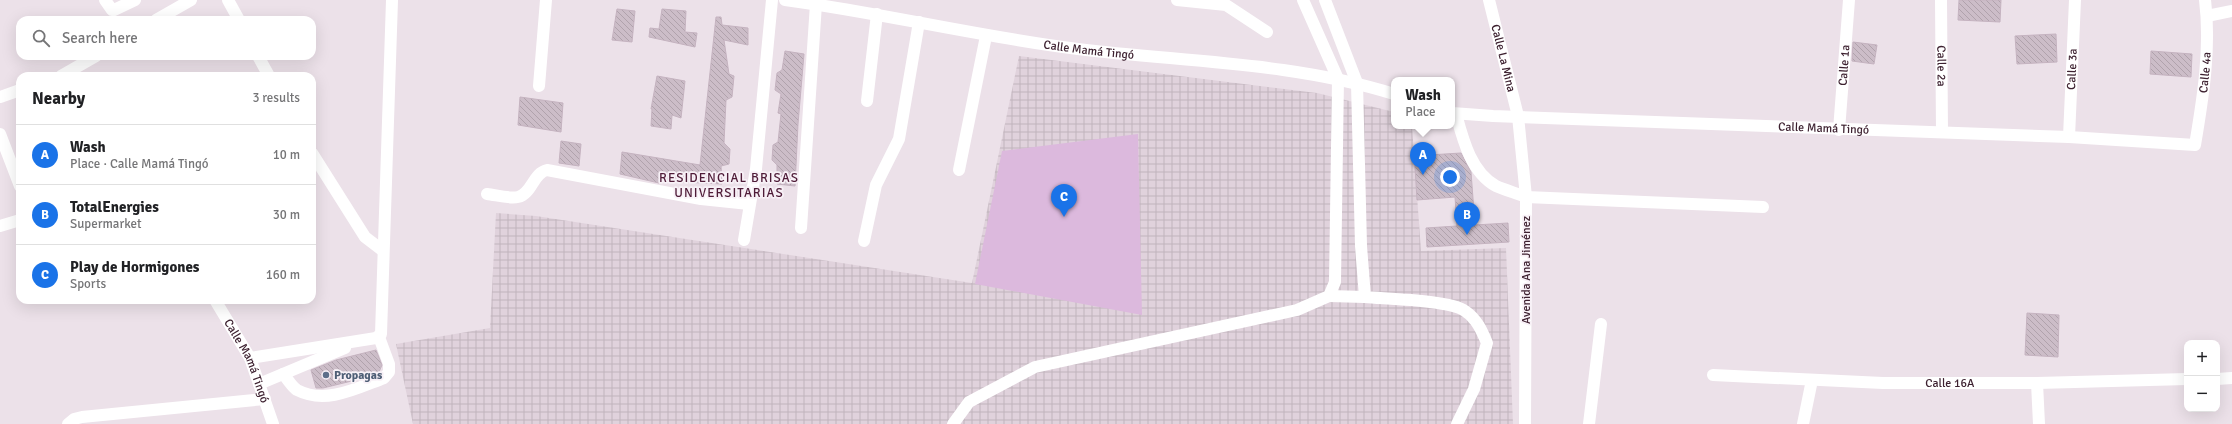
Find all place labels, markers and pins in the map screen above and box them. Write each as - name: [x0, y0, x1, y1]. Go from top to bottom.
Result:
- pin: A: [1410, 142, 1436, 175]
- pin: C: [1051, 184, 1077, 217]
- pin: B: [1454, 202, 1480, 235]
- place label: Propagas: [334, 368, 383, 383]
- marker: Propagas: [321, 370, 331, 380]

